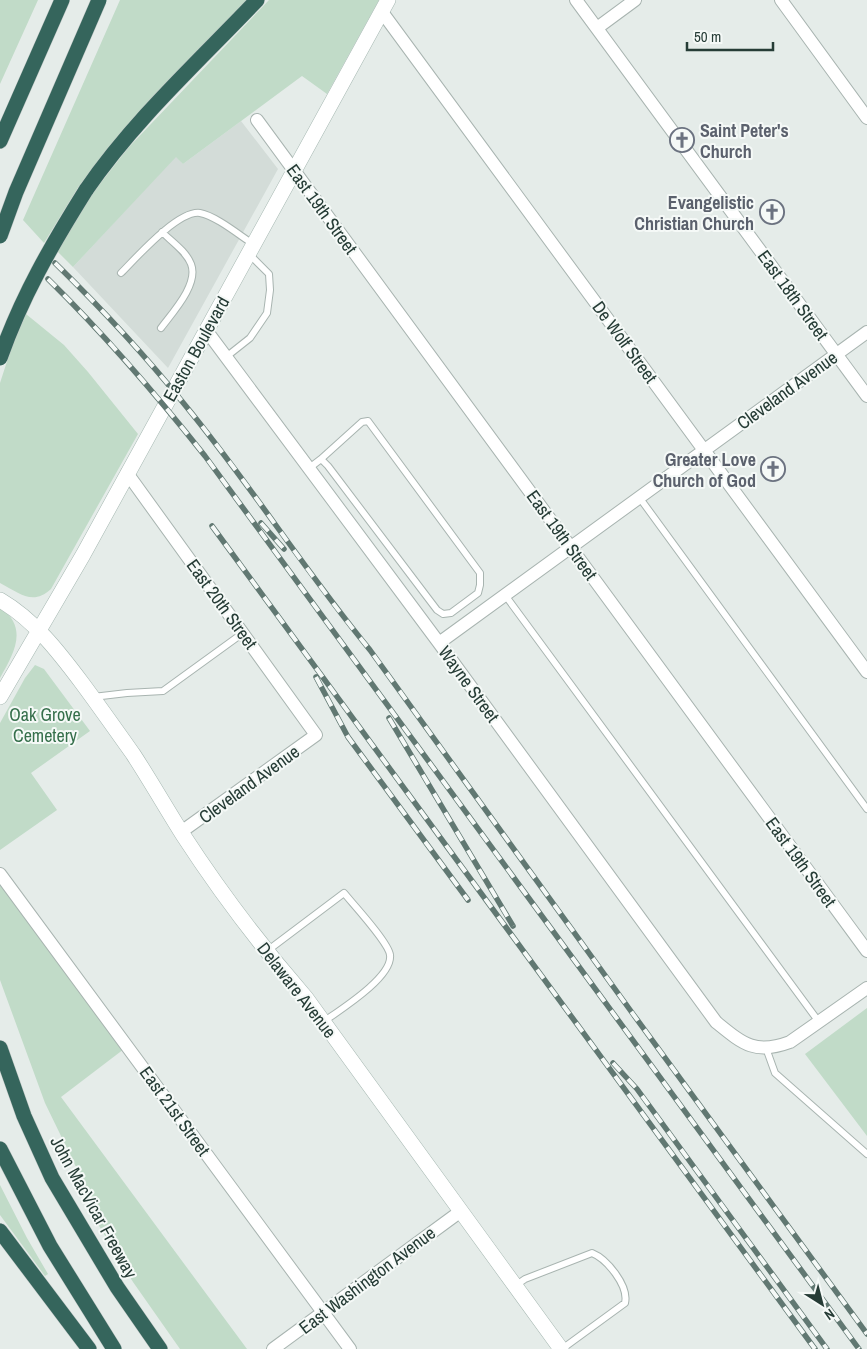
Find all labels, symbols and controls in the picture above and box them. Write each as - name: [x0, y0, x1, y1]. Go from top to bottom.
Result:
- scale bar: [687, 20, 773, 52]
- text: 50 m: [694, 26, 721, 47]
- place label: Saint Peter's Church: [700, 118, 789, 164]
- church icon: Saint Peter's Church: [669, 127, 695, 153]
- street label: East 19th Street: [281, 159, 363, 259]
- place label: Evangelistic Christian Church: [634, 190, 754, 236]
- church icon: Evangelistic Christian Church: [759, 199, 785, 225]
- street label: East 18th Street: [752, 245, 834, 345]
- street label: Easton Boulevard: [157, 292, 235, 406]
- street label: De Wolf Street: [587, 296, 663, 388]
- street label: Cleveland Avenue: [732, 345, 842, 435]
- place label: Greater Love Church of God: [653, 447, 756, 493]
- church icon: Greater Love Church of God: [760, 456, 786, 482]
- street label: East 19th Street: [521, 485, 603, 585]
- street label: East 20th Street: [181, 554, 263, 654]
- street label: Wayne Street: [433, 641, 505, 727]
- park label: Oak Grove Cemetery: [9, 702, 81, 748]
- street label: Cleveland Avenue: [194, 739, 304, 829]
- street label: East 19th Street: [760, 812, 842, 912]
- street label: Delaware Avenue: [252, 937, 342, 1043]
- street label: East 21st Street: [134, 1061, 216, 1161]
- street label: John MacVicar Freeway: [45, 1131, 144, 1283]
- street label: East Washington Avenue: [294, 1220, 440, 1340]
- north arrow: [797, 1279, 847, 1329]
- text: N: [821, 1305, 838, 1324]

